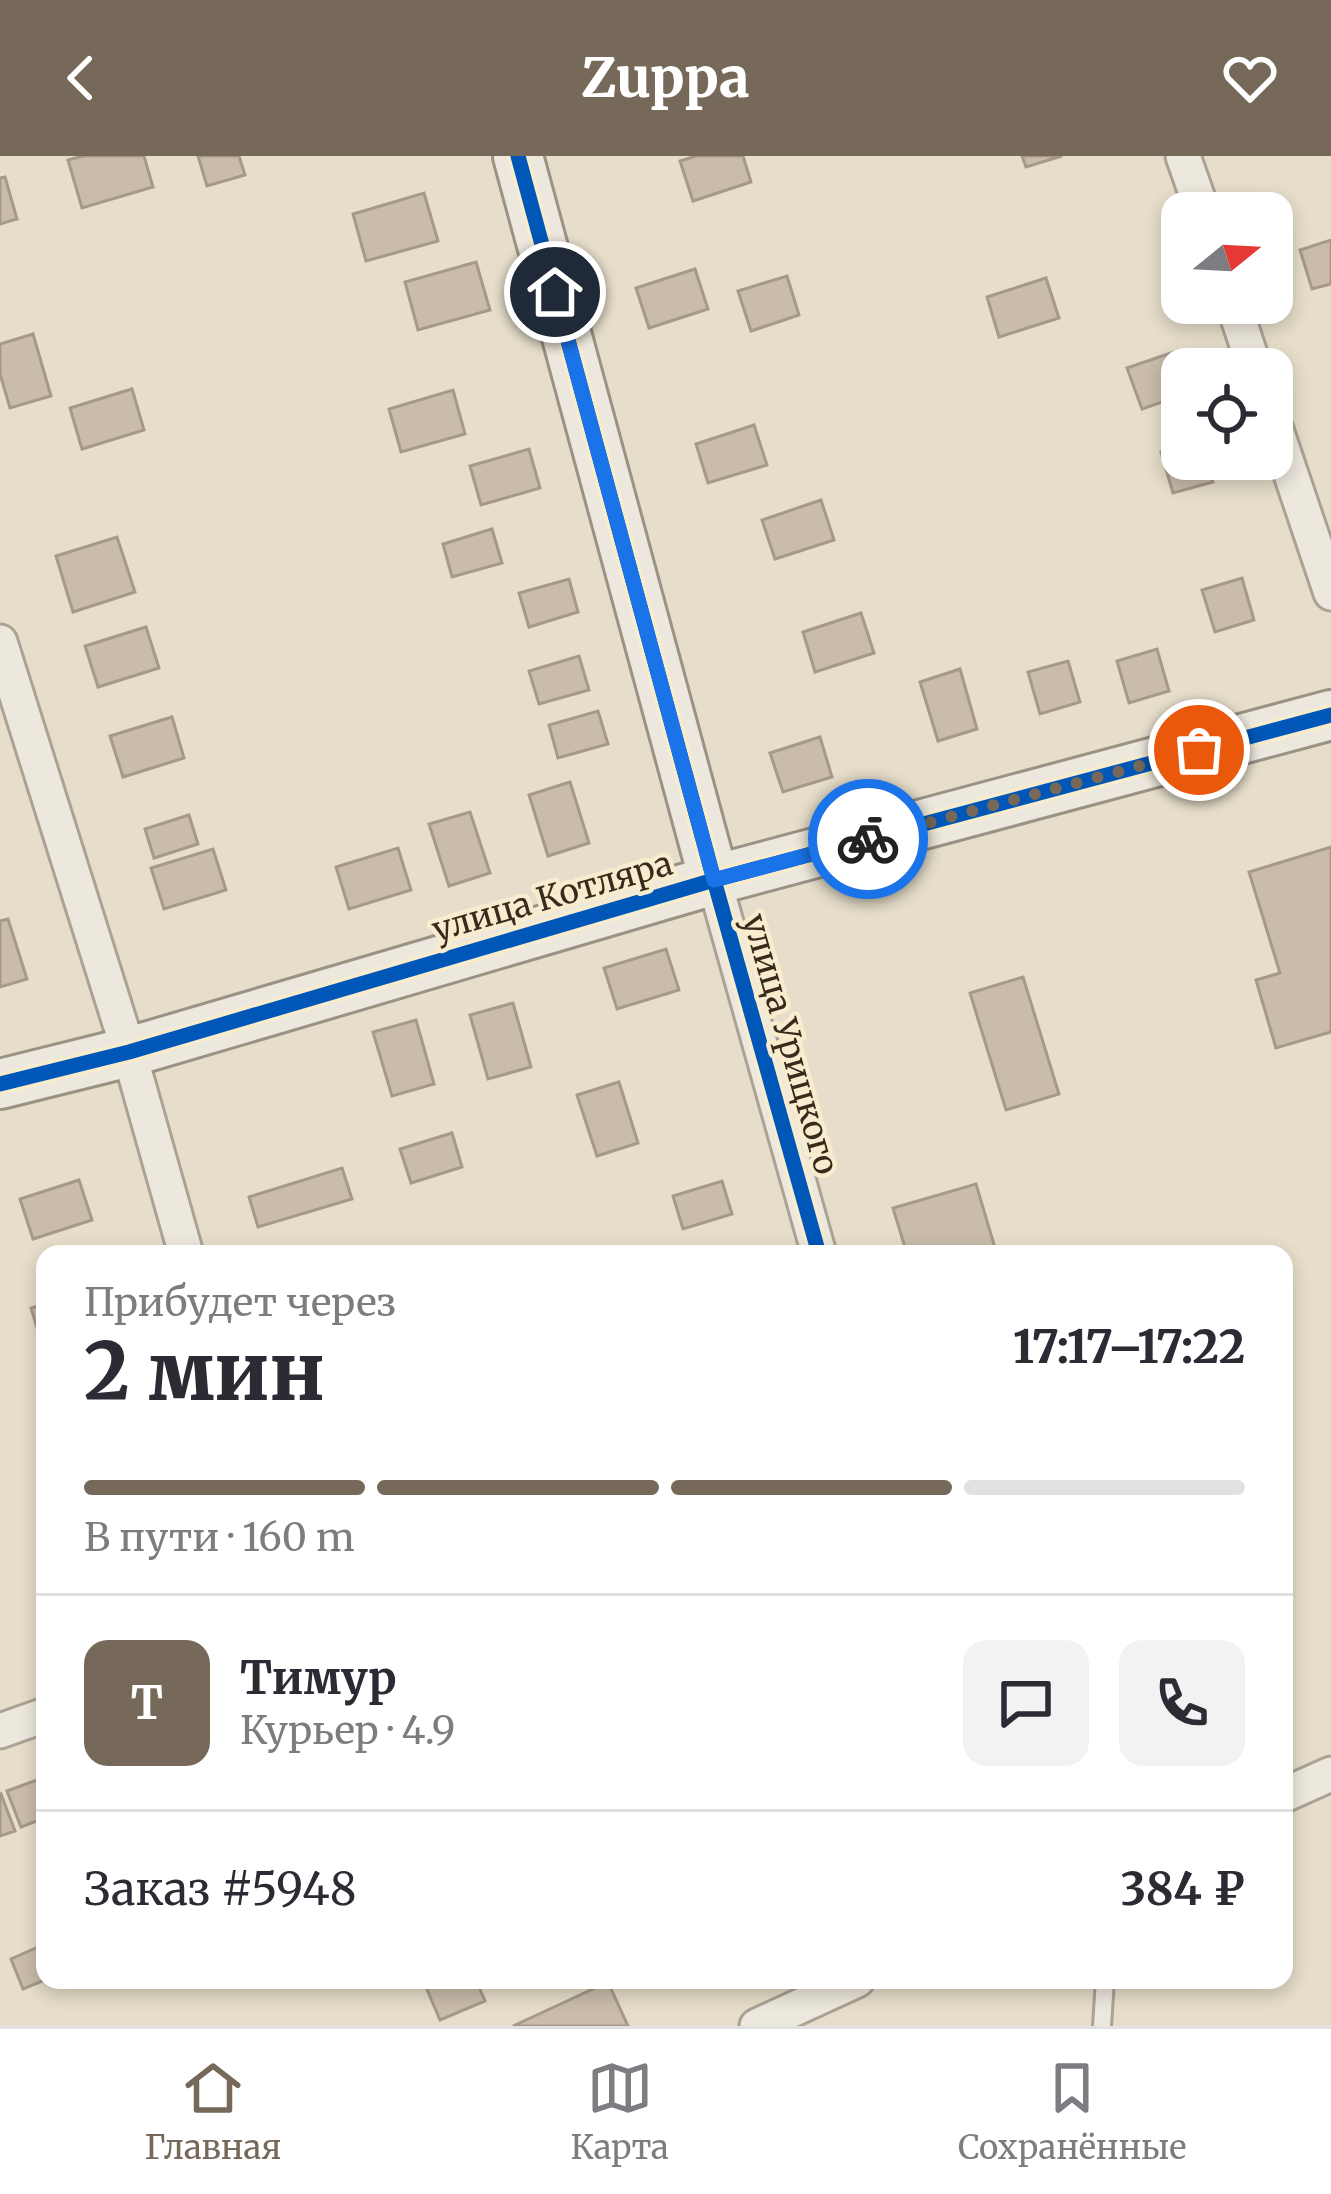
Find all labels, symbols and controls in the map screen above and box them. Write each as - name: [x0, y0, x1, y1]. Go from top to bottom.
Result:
- text: Zuppa: [581, 44, 750, 112]
- icon: back: [48, 45, 114, 111]
- icon: heart: [1217, 45, 1283, 111]
- north arrow: [1161, 192, 1293, 324]
- map controls: [1161, 192, 1293, 480]
- pin: [504, 241, 606, 343]
- icon: home: [522, 259, 588, 325]
- button: locate: [1161, 348, 1293, 480]
- pin: [1148, 699, 1250, 801]
- icon: bag: [1166, 717, 1232, 783]
- courier: [808, 779, 928, 899]
- icon: bike: [835, 806, 901, 872]
- street label: улица Котляра: [427, 843, 677, 950]
- street label: улица Урицкого: [734, 909, 847, 1179]
- text: Прибудет через: [84, 1278, 396, 1327]
- text: 17:17–17:22: [1013, 1319, 1245, 1375]
- text: 2 мин: [84, 1323, 325, 1421]
- text: В пути · 160 m: [84, 1513, 355, 1562]
- button: chat: [963, 1640, 1089, 1766]
- button: phone: [1119, 1640, 1245, 1766]
- text: Тимур: [240, 1650, 397, 1706]
- text: Т: [131, 1675, 163, 1731]
- text: Курьер · 4.9: [240, 1706, 455, 1755]
- text: Заказ #5948: [84, 1861, 357, 1917]
- text: 384 ₽: [1120, 1861, 1245, 1917]
- tab: Главная: [145, 2055, 281, 2168]
- tab: Карта: [570, 2055, 669, 2168]
- tab: Сохранённые: [958, 2055, 1186, 2168]

